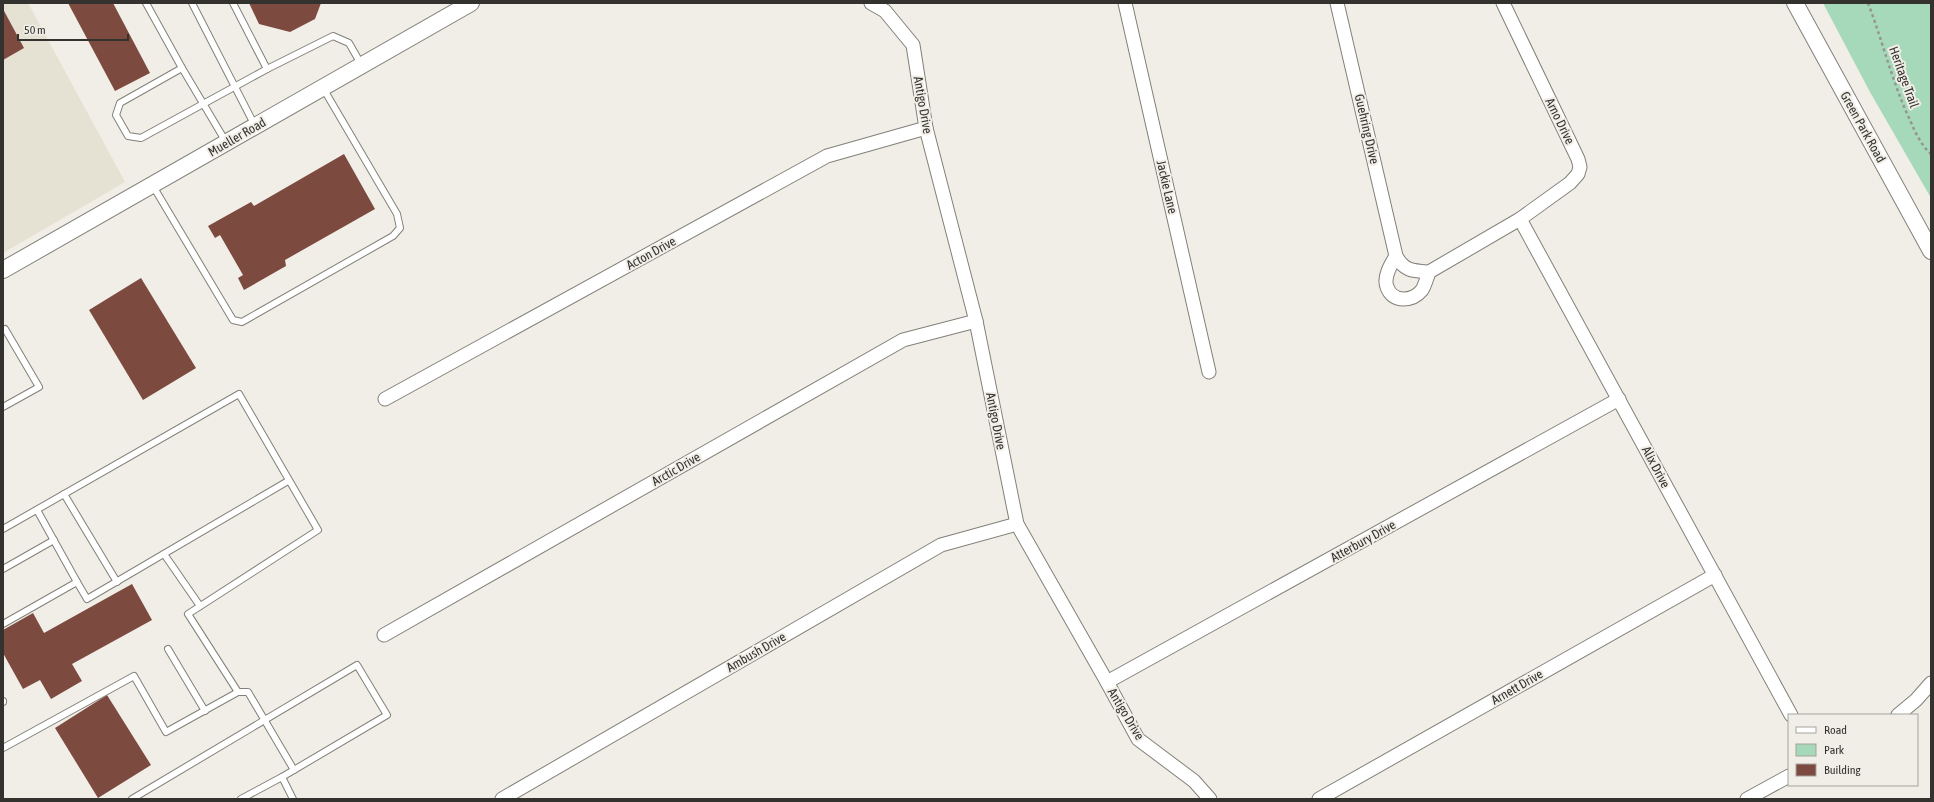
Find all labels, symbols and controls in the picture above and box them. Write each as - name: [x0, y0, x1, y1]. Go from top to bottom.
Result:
- scale bar: [18, 16, 128, 42]
- text: 50 m: [24, 23, 46, 37]
- street label: Heritage Trail: [1886, 44, 1922, 110]
- street label: Antigo Drive: [911, 75, 935, 135]
- street label: Green Park Road: [1837, 89, 1889, 165]
- street label: Guehring Drive: [1352, 93, 1382, 165]
- street label: Arno Drive: [1542, 95, 1578, 147]
- street label: Mueller Road: [206, 115, 268, 159]
- street label: Jackie Lane: [1154, 159, 1180, 215]
- street label: Acton Drive: [624, 233, 678, 273]
- street label: Antigo Drive: [983, 391, 1009, 451]
- street label: Alix Drive: [1639, 444, 1673, 491]
- street label: Arctic Drive: [649, 449, 703, 489]
- street label: Atterbury Drive: [1328, 517, 1398, 565]
- street label: Ambush Drive: [724, 629, 788, 675]
- street label: Arnett Drive: [1489, 666, 1545, 708]
- street label: Antigo Drive: [1105, 685, 1147, 743]
- legend: [1788, 714, 1918, 786]
- text: Road: [1824, 723, 1847, 737]
- text: Park: [1824, 743, 1845, 757]
- text: Building: [1824, 763, 1862, 777]

